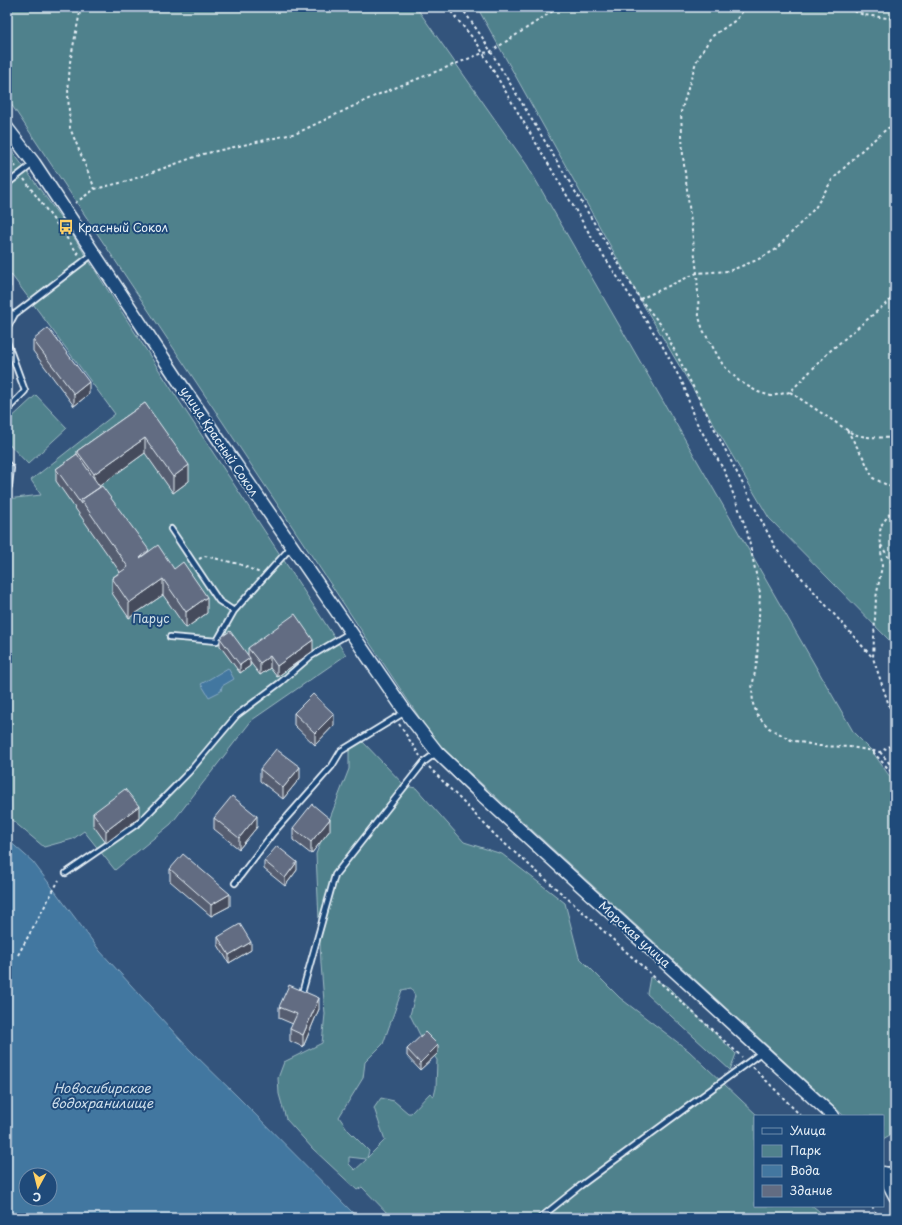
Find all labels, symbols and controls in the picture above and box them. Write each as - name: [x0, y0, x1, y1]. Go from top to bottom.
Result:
- bus stop icon: Красный Сокол: [57, 218, 75, 236]
- place label: Красный Сокол: [78, 218, 168, 236]
- street label: улица Красный Сокол: [176, 382, 264, 500]
- park label: Парус: [132, 609, 170, 627]
- street label: Морская улица: [595, 897, 675, 972]
- water label: Новосибирское водохранилище: [51, 1078, 154, 1112]
- legend: [754, 1115, 884, 1207]
- text: Улица: [790, 1121, 826, 1139]
- text: Парк: [790, 1141, 822, 1159]
- text: Вода: [790, 1161, 820, 1179]
- north arrow: [18, 1167, 58, 1207]
- text: Здание: [790, 1181, 832, 1199]
- text: С: [32, 1188, 42, 1206]

